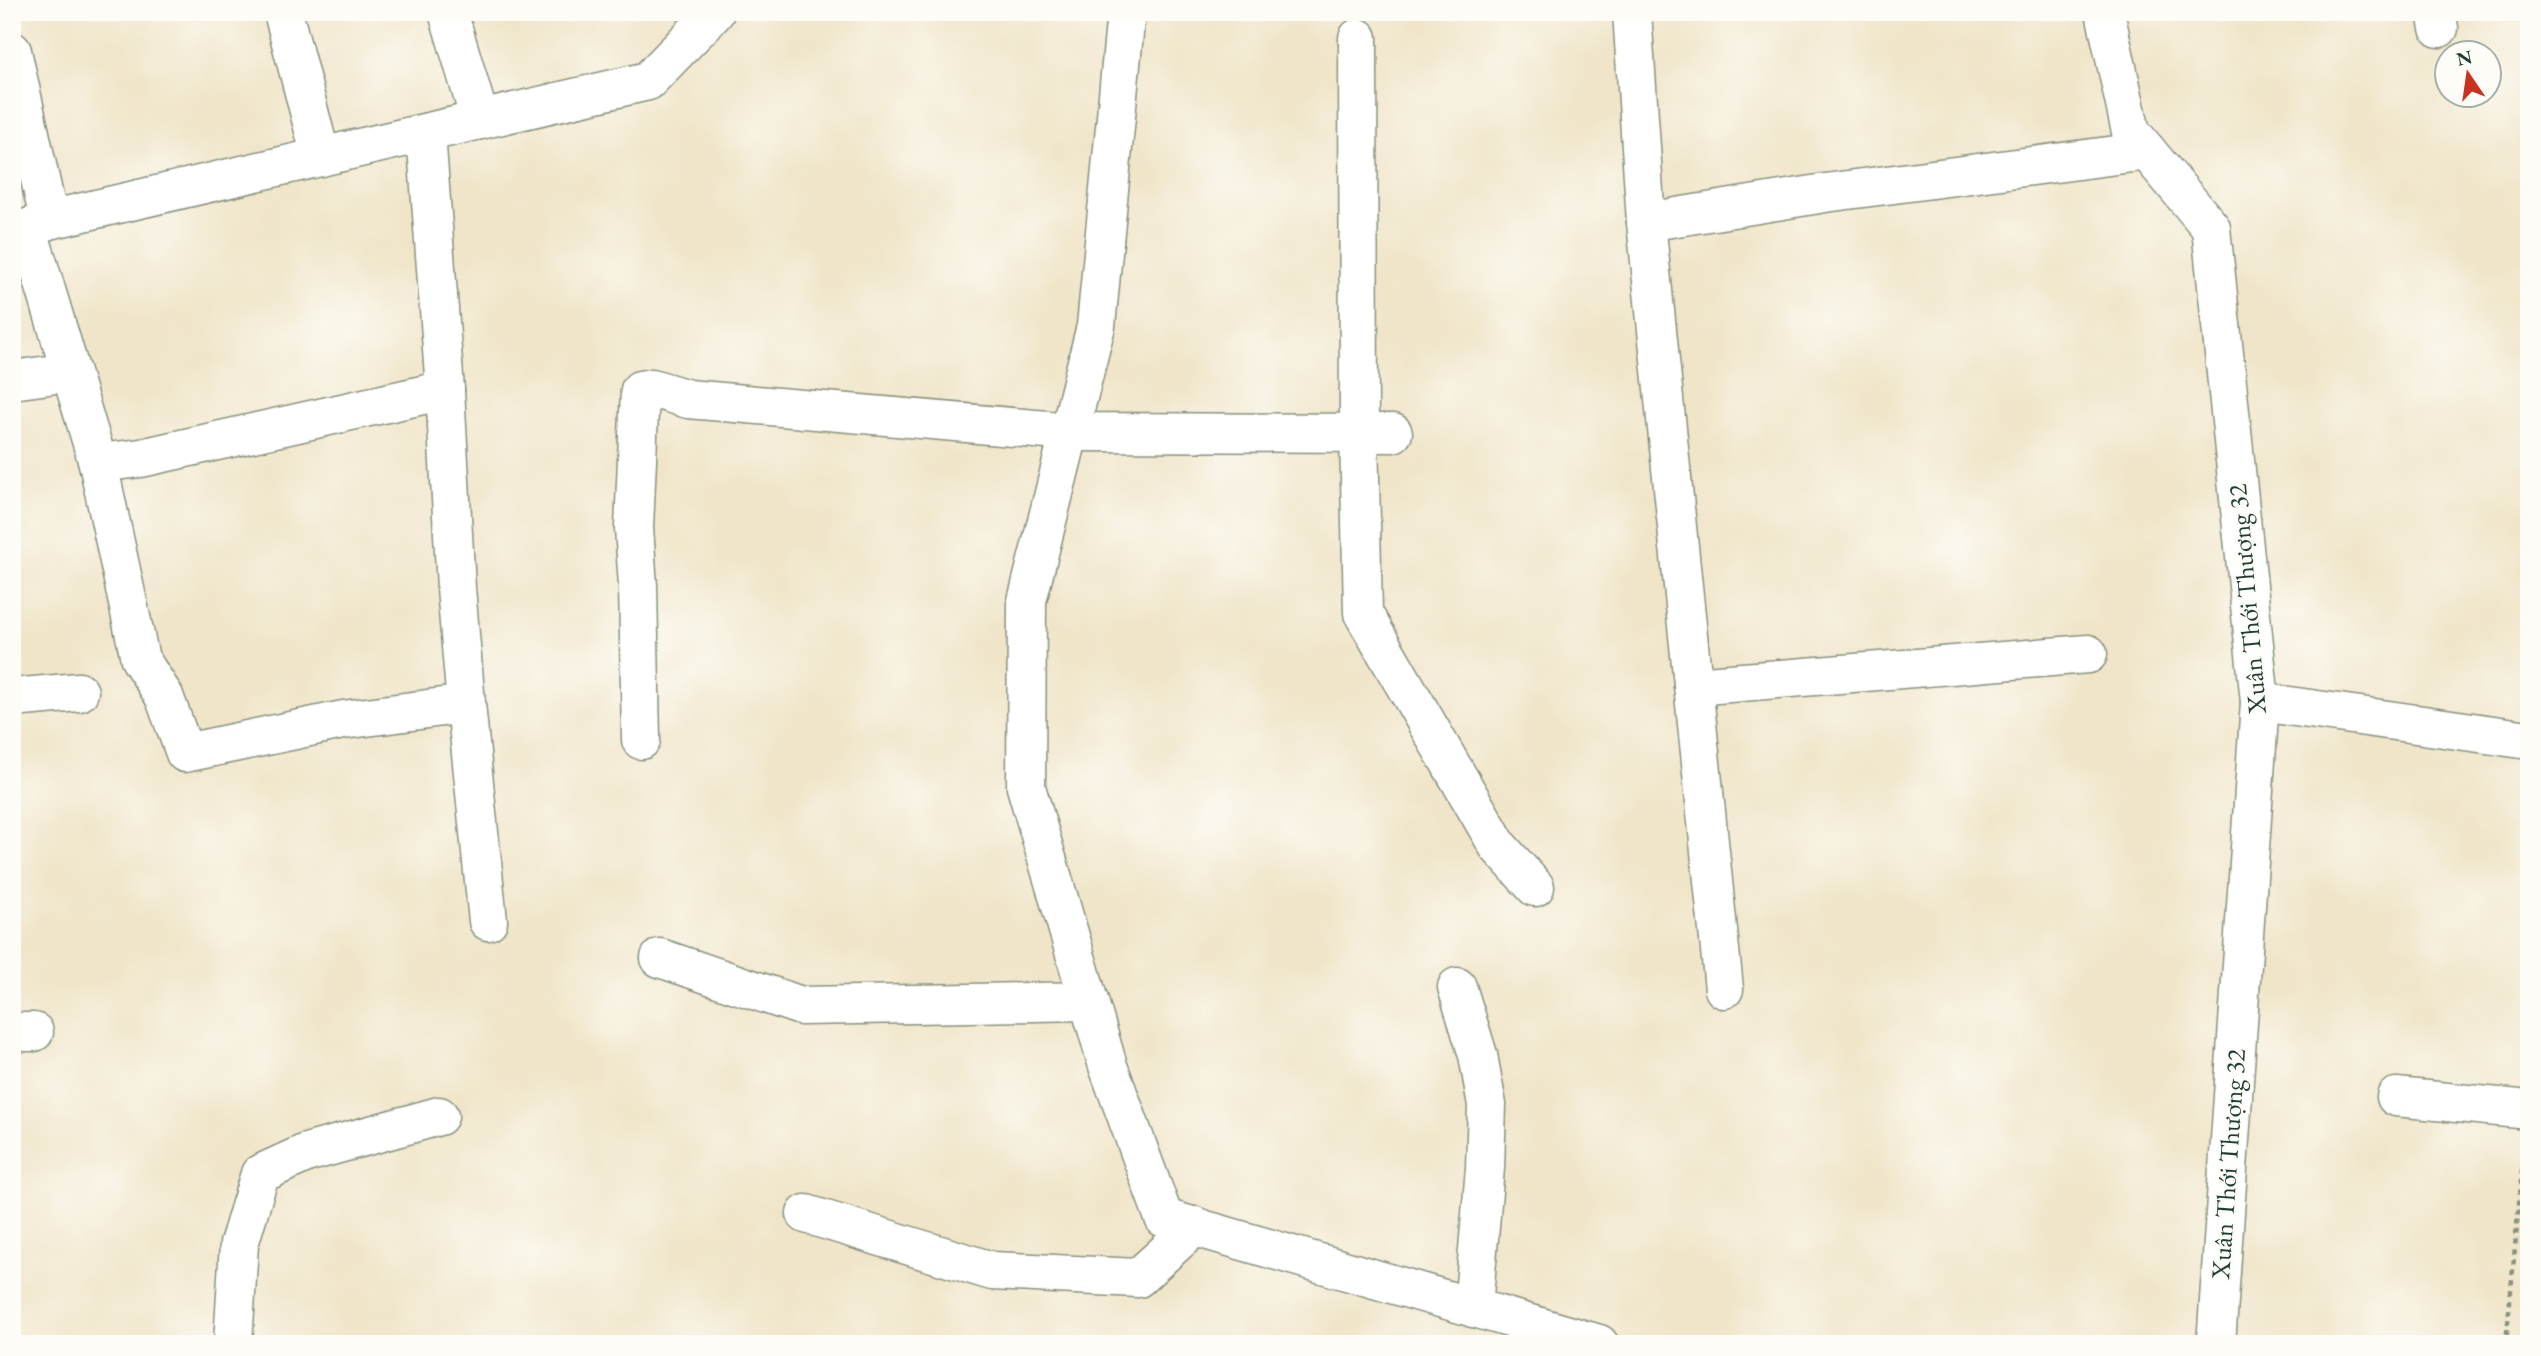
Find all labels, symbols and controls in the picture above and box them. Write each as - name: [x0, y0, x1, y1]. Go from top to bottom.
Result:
- north arrow: [2432, 38, 2502, 108]
- text: N: [2454, 44, 2475, 72]
- street label: Xuân Thới Thượng 32: [2220, 482, 2274, 716]
- street label: Xuân Thới Thượng 32: [2203, 1047, 2253, 1281]

